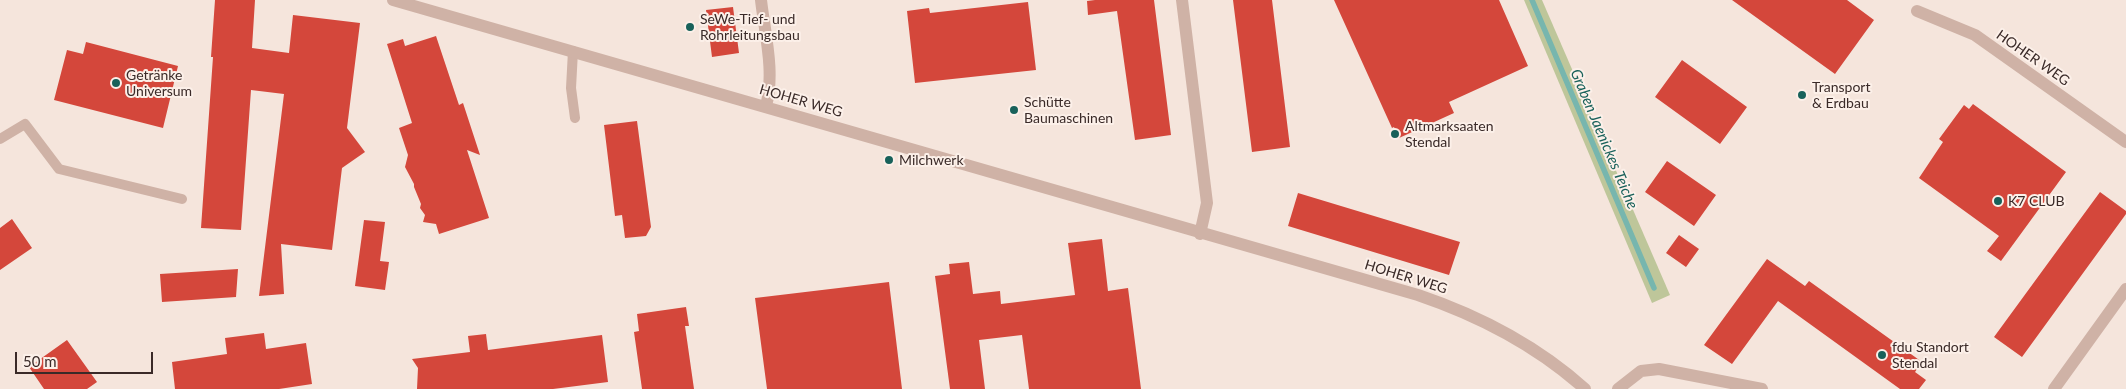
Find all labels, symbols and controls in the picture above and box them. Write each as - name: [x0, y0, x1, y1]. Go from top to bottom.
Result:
- place label: SeWe-Tief- und Rohrleitungsbau: [700, 11, 800, 44]
- marker: SeWe-Tief- und Rohrleitungsbau: [684, 21, 696, 33]
- street label: HOHER WEG: [1993, 27, 2073, 89]
- water label: Graben Jaenickes Teiche: [1566, 66, 1642, 212]
- place label: Getränke Universum: [126, 67, 192, 100]
- marker: Getränke Universum: [110, 77, 122, 89]
- place label: Transport & Erdbau: [1812, 79, 1870, 111]
- street label: HOHER WEG: [758, 81, 844, 121]
- marker: Transport & Erdbau: [1796, 89, 1808, 101]
- place label: Schütte Baumaschinen: [1024, 94, 1113, 126]
- marker: Schütte Baumaschinen: [1008, 104, 1020, 116]
- place label: Altmarksaaten Stendal: [1405, 118, 1494, 150]
- marker: Altmarksaaten Stendal: [1389, 128, 1401, 140]
- place label: Milchwerk: [899, 152, 964, 168]
- marker: Milchwerk: [883, 154, 895, 166]
- place label: K7 CLUB: [2008, 193, 2065, 209]
- marker: K7 CLUB: [1992, 195, 2004, 207]
- street label: HOHER WEG: [1363, 256, 1449, 298]
- place label: fdu Standort Stendal: [1892, 339, 1969, 372]
- scale bar: [18, 342, 155, 374]
- marker: fdu Standort Stendal: [1876, 349, 1888, 361]
- text: 50 m: [23, 352, 57, 370]

